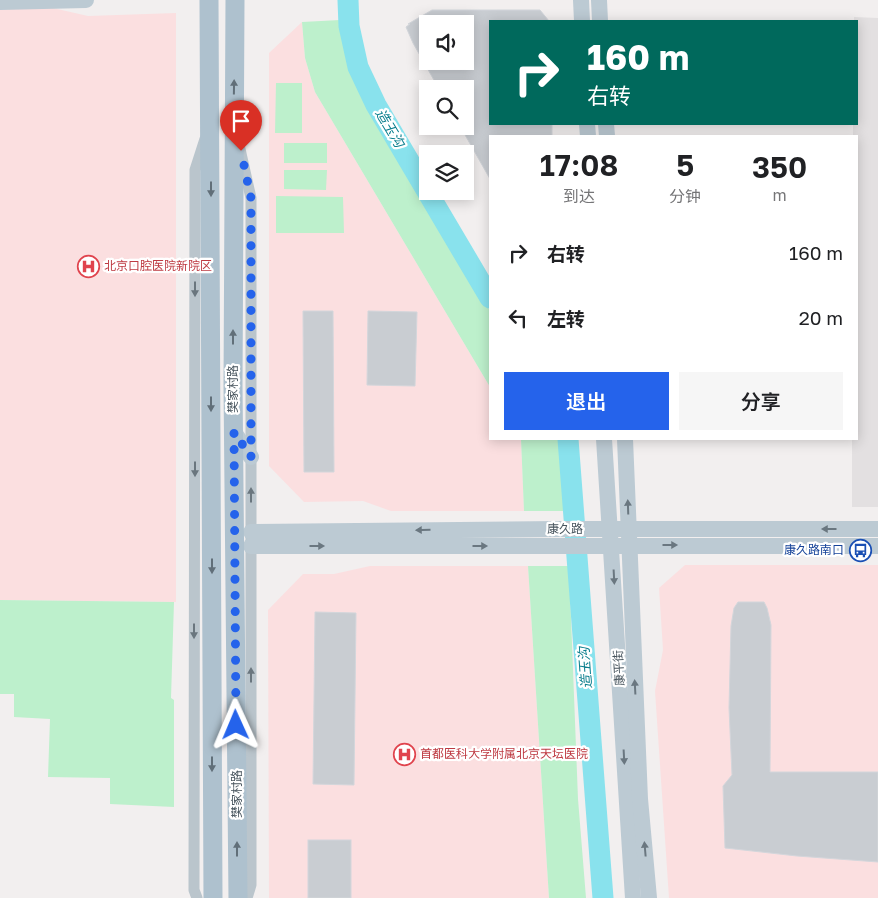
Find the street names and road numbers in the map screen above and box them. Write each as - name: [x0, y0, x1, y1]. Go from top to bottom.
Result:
- street label: 樊家村路: [225, 365, 240, 413]
- street label: 康久路: [547, 521, 583, 536]
- street label: 康平街: [610, 650, 627, 686]
- street label: 樊家村路: [229, 770, 244, 818]

